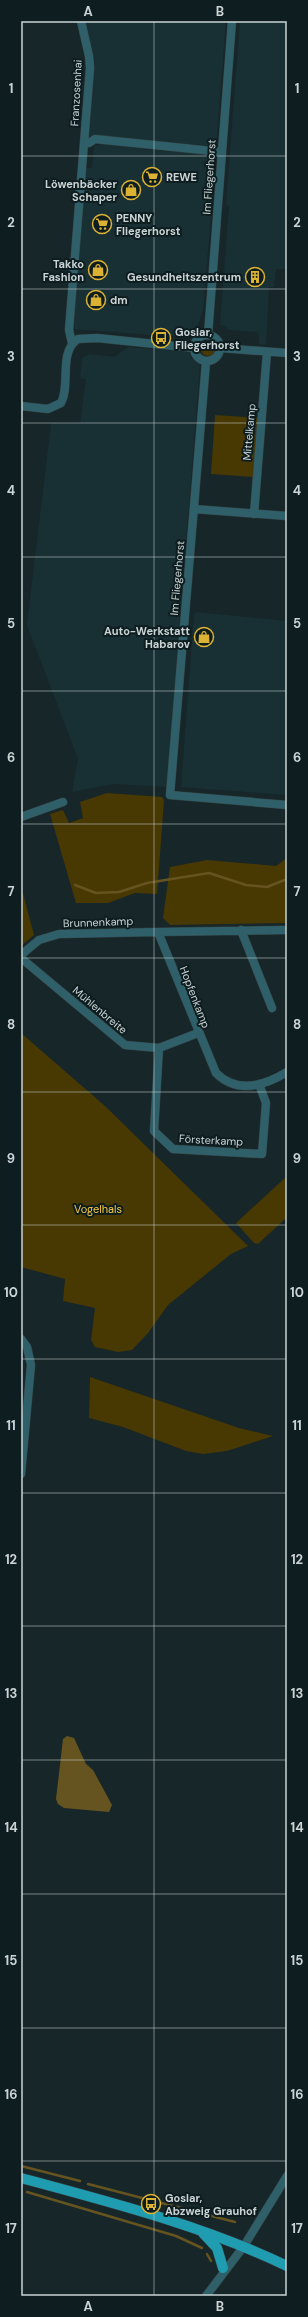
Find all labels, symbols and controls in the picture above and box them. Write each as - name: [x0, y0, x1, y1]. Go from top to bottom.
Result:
- text: A: [83, 3, 93, 20]
- text: B: [216, 3, 224, 20]
- street label: Franzosenhai: [67, 59, 85, 127]
- text: 1: [9, 80, 13, 97]
- text: 1: [295, 80, 299, 97]
- street label: Im Fliegerhorst: [199, 139, 219, 215]
- supermarket icon: REWE: [141, 166, 163, 188]
- place label: REWE: [166, 170, 197, 184]
- place label: Löwenbäcker Schaper: [45, 177, 117, 204]
- shop icon: Löwenbäcker Schaper: [120, 179, 142, 201]
- place label: PENNY Fliegerhorst: [116, 211, 181, 238]
- supermarket icon: PENNY Fliegerhorst: [91, 213, 113, 235]
- text: 2: [7, 214, 15, 231]
- text: 2: [293, 214, 301, 231]
- place label: Takko Fashion: [43, 257, 84, 284]
- shop icon: Takko Fashion: [87, 259, 109, 281]
- building icon: Gesundheitszentrum: [244, 266, 266, 288]
- place label: Gesundheitszentrum: [127, 270, 241, 284]
- shop icon: dm: [85, 289, 107, 311]
- place label: dm: [110, 293, 128, 307]
- place label: Goslar, Fliegerhorst: [175, 325, 240, 352]
- bus stop icon: Goslar, Fliegerhorst: [150, 327, 172, 349]
- text: 3: [7, 348, 15, 365]
- text: 3: [293, 348, 301, 365]
- street label: Mittelkamp: [240, 403, 258, 461]
- text: 4: [7, 482, 15, 499]
- text: 4: [293, 482, 301, 499]
- street label: Im Fliegerhorst: [167, 540, 187, 616]
- text: 5: [7, 615, 15, 632]
- text: 5: [293, 615, 301, 632]
- place label: Auto-Werkstatt Habarov: [104, 624, 191, 651]
- shop icon: Auto-Werkstatt Habarov: [193, 626, 215, 648]
- text: 6: [7, 749, 15, 766]
- text: 6: [293, 749, 301, 766]
- text: 7: [8, 883, 15, 900]
- text: 7: [294, 883, 301, 900]
- street label: Brunnenkamp: [63, 914, 134, 930]
- street label: Hopfenkamp: [177, 964, 213, 1030]
- street label: Mühlenbreite: [70, 983, 130, 1037]
- text: 8: [7, 1016, 15, 1033]
- text: 8: [293, 1016, 301, 1033]
- street label: Försterkamp: [179, 1131, 244, 1149]
- text: 9: [7, 1150, 15, 1167]
- text: 9: [293, 1150, 301, 1167]
- park label: Vogelhals: [74, 1202, 122, 1216]
- text: 10: [4, 1284, 18, 1301]
- text: 10: [290, 1284, 304, 1301]
- text: 11: [6, 1417, 16, 1434]
- text: 11: [292, 1417, 302, 1434]
- text: 12: [5, 1551, 17, 1568]
- text: 12: [291, 1551, 303, 1568]
- text: 13: [5, 1685, 17, 1702]
- text: 13: [291, 1685, 303, 1702]
- text: 14: [4, 1819, 18, 1836]
- text: 14: [290, 1819, 304, 1836]
- text: 15: [5, 1952, 17, 1969]
- text: 15: [291, 1952, 303, 1969]
- text: 16: [5, 2086, 17, 2103]
- text: 16: [291, 2086, 303, 2103]
- place label: Goslar, Abzweig Grauhof: [165, 2191, 257, 2218]
- bus stop icon: Goslar, Abzweig Grauhof: [140, 2193, 162, 2215]
- text: 17: [5, 2220, 17, 2237]
- text: 17: [291, 2220, 303, 2237]
- text: A: [83, 2298, 93, 2315]
- text: B: [216, 2298, 224, 2315]

